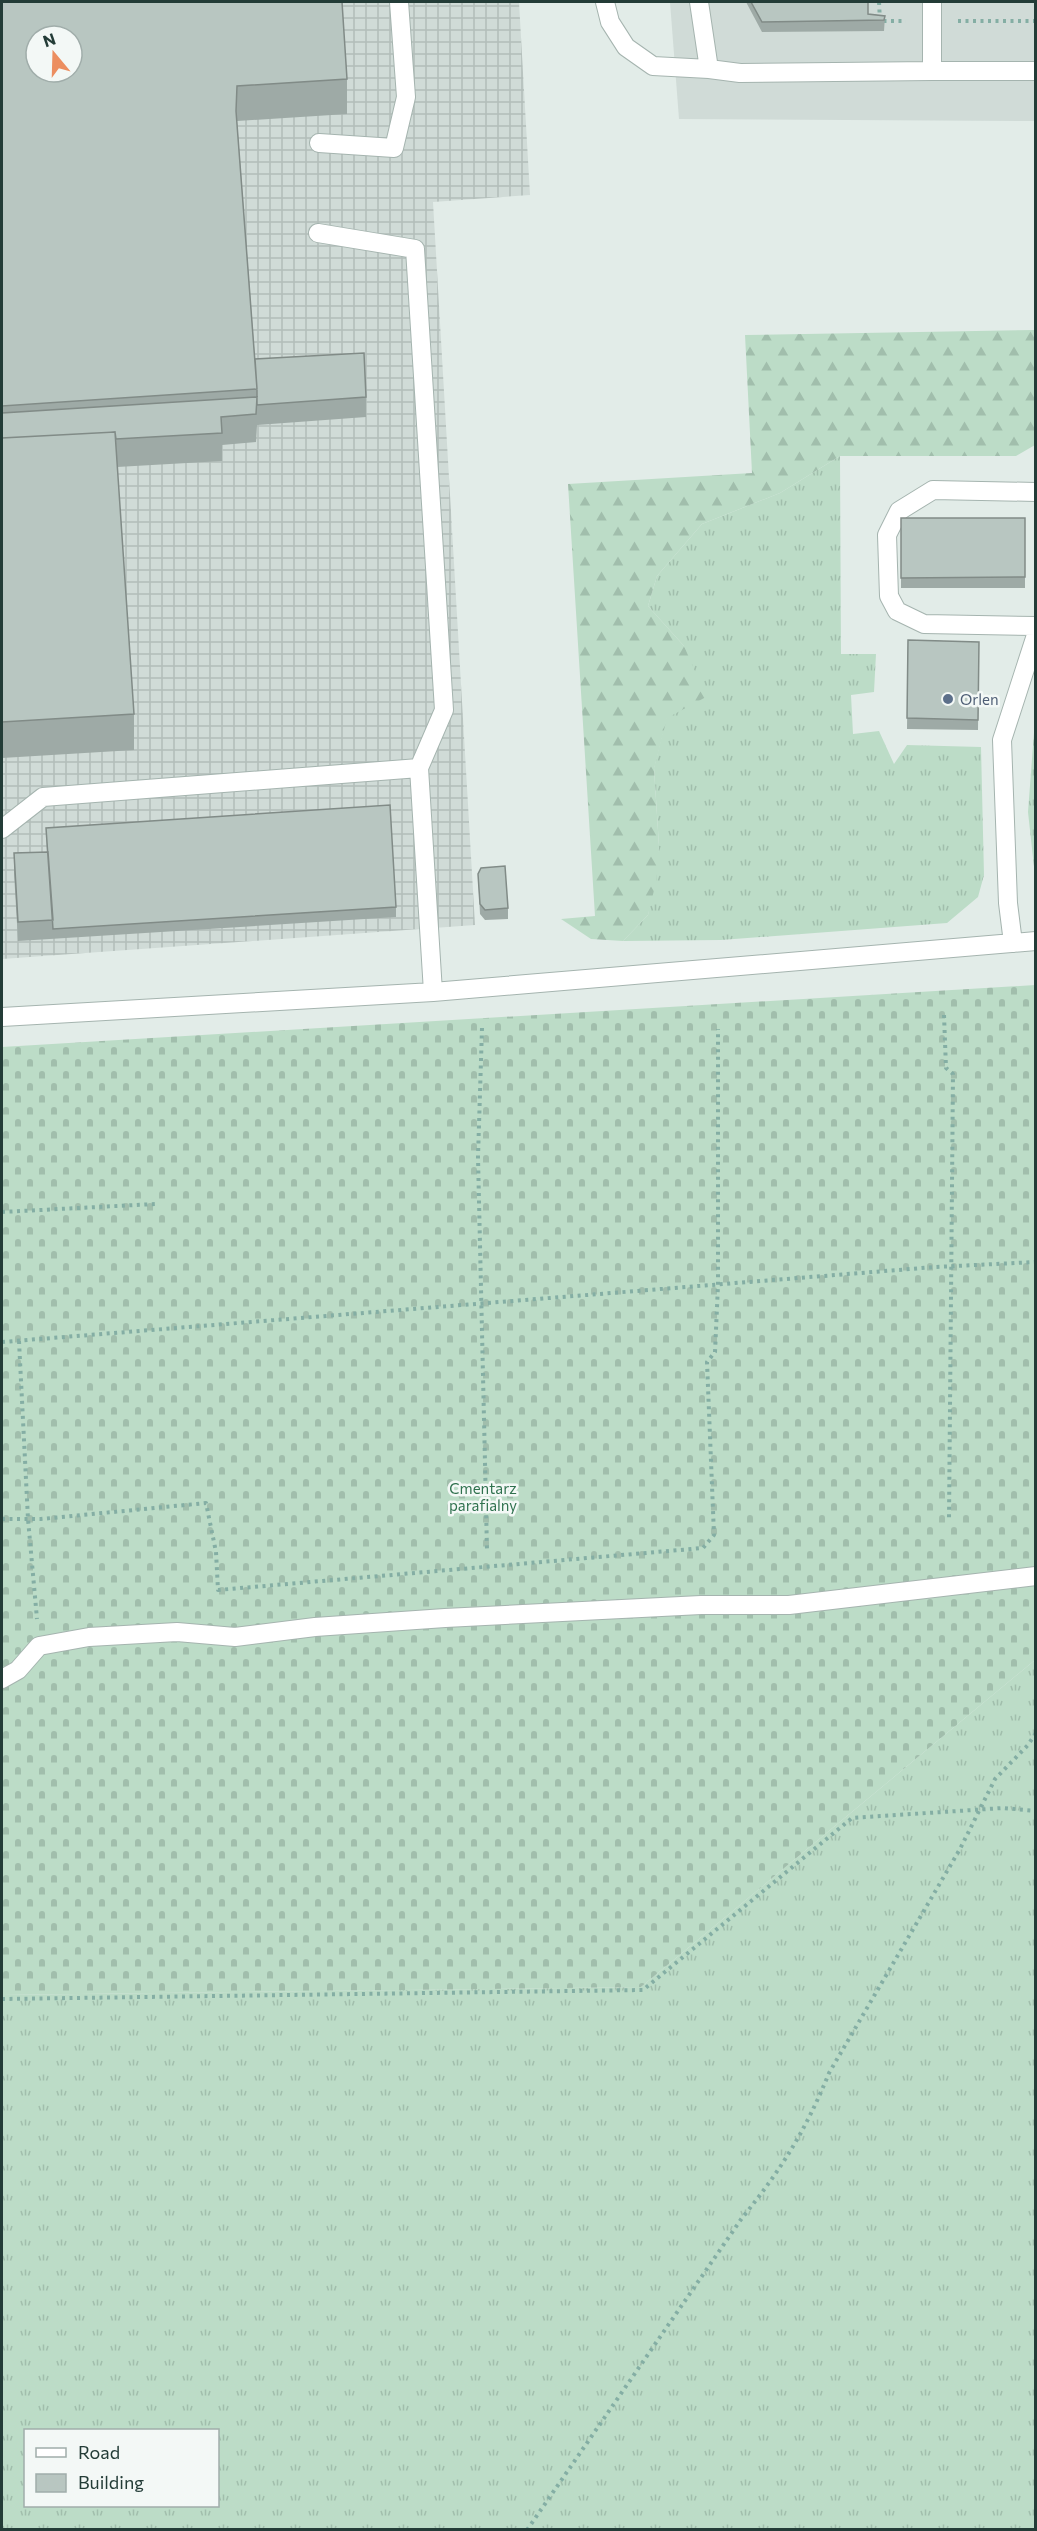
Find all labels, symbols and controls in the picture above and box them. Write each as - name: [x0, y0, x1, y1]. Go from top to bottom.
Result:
- north arrow: [24, 24, 84, 84]
- text: N: [40, 28, 58, 50]
- place label: Orlen: [960, 690, 999, 708]
- marker: Orlen: [941, 692, 955, 706]
- park label: Cmentarz parafialny: [449, 1479, 517, 1514]
- legend: [24, 2429, 219, 2507]
- text: Road: [78, 2441, 120, 2463]
- text: Building: [78, 2471, 144, 2493]

